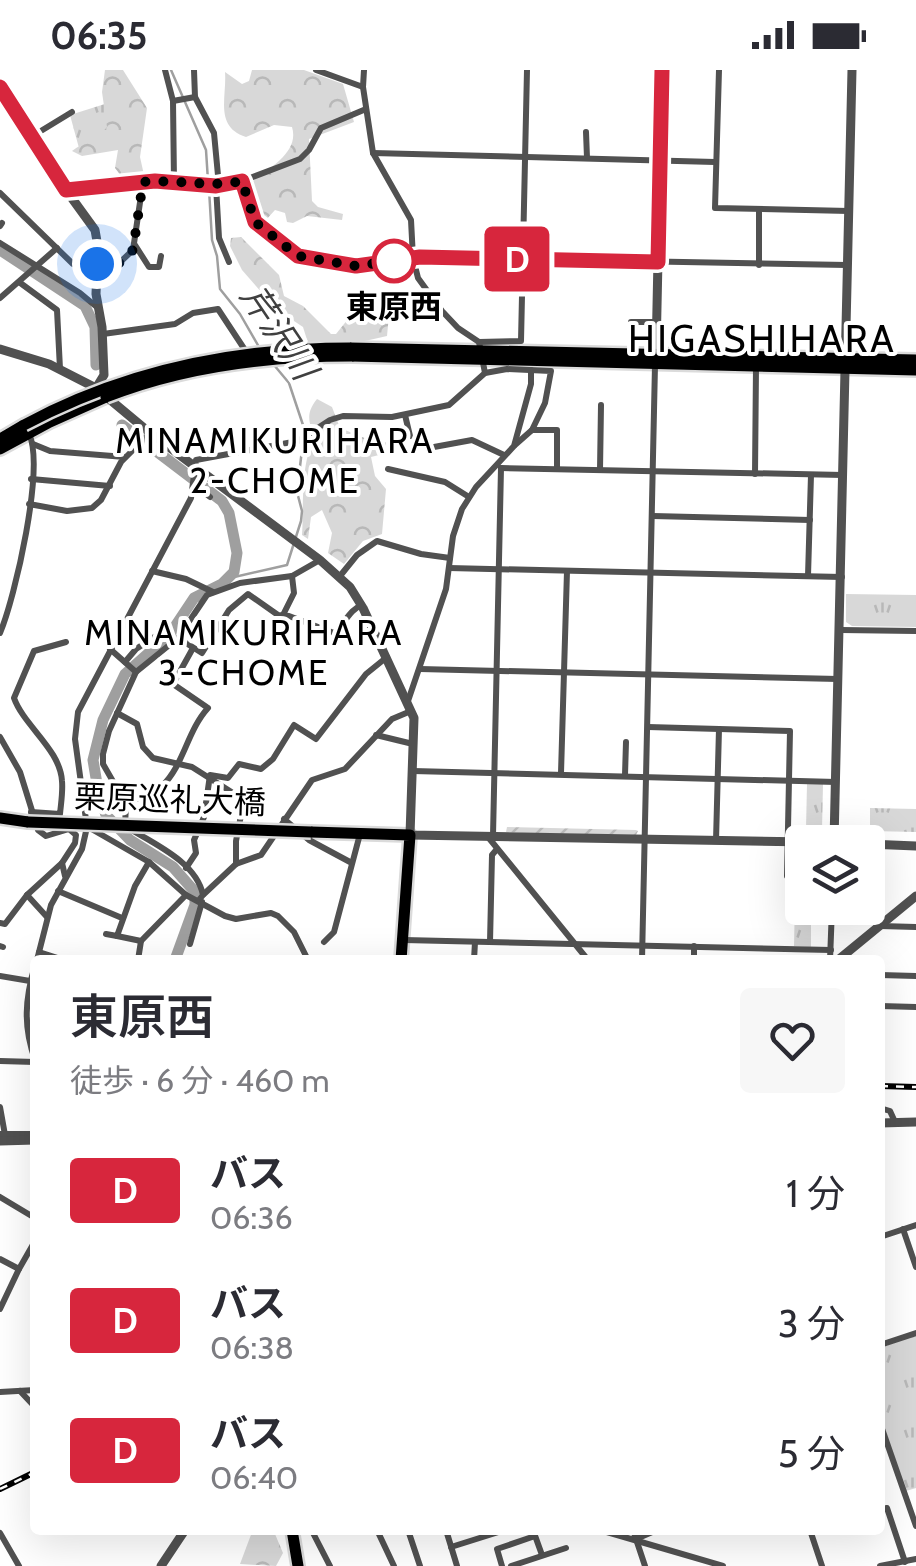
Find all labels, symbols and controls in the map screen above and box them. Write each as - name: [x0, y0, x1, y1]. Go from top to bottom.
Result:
- text: 06:35: [50, 12, 148, 59]
- line badge: D: [484, 226, 550, 292]
- text: D: [504, 238, 530, 281]
- your location: [72, 239, 122, 289]
- marker: 東原西: [373, 240, 415, 282]
- water label: 芹沢川: [232, 276, 328, 391]
- place label: 東原西: [346, 287, 442, 326]
- district label: HIGASHIHARA: [628, 315, 896, 362]
- district label: MINAMIKURIHARA 2-CHOME: [115, 419, 435, 502]
- district label: MINAMIKURIHARA 3-CHOME: [84, 611, 404, 694]
- street label: 栗原巡礼大橋: [73, 776, 267, 822]
- map controls: [785, 825, 885, 925]
- button: layers: [785, 825, 885, 925]
- text: 東原西: [70, 988, 214, 1046]
- button: heart: [740, 988, 845, 1093]
- text: 徒歩 · 6 分 · 460 m: [70, 1061, 330, 1100]
- text: バス: [210, 1150, 286, 1197]
- text: D: [112, 1169, 138, 1212]
- text: 1 分: [786, 1170, 845, 1217]
- text: 06:36: [210, 1198, 293, 1237]
- text: バス: [210, 1280, 286, 1327]
- text: D: [112, 1299, 138, 1342]
- text: 3 分: [778, 1300, 845, 1347]
- text: 06:38: [210, 1328, 294, 1367]
- text: バス: [210, 1410, 286, 1457]
- text: D: [112, 1429, 138, 1472]
- text: 5 分: [778, 1430, 845, 1477]
- text: 06:40: [210, 1458, 298, 1497]

